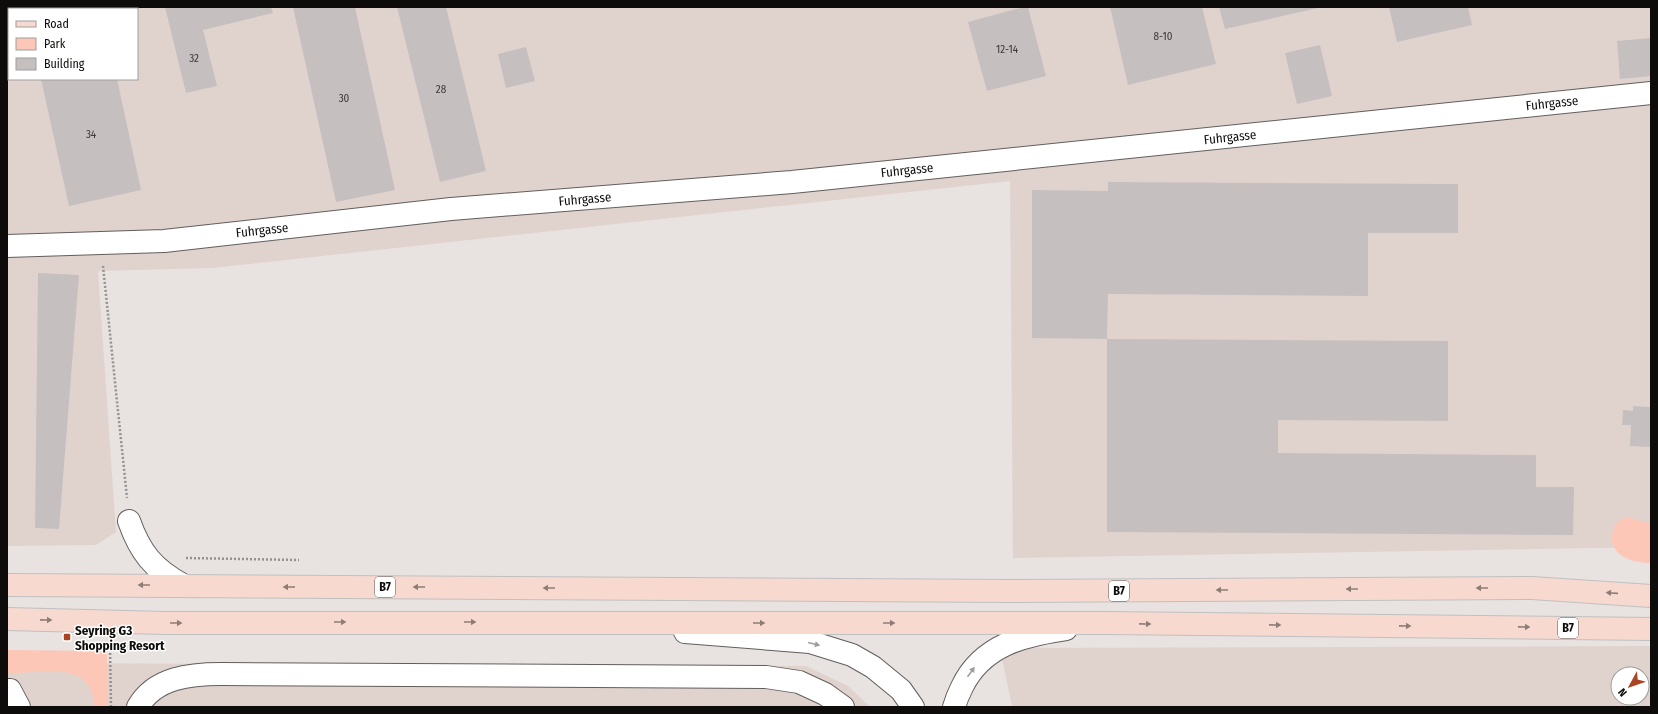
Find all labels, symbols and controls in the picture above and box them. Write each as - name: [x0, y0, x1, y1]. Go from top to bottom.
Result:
- legend: [8, 8, 138, 80]
- text: Road: [44, 17, 69, 31]
- house number: 8-10: [1154, 30, 1173, 43]
- text: Park: [44, 37, 66, 51]
- house number: 12-14: [996, 43, 1019, 56]
- house number: 32: [189, 52, 199, 65]
- text: Building: [44, 57, 85, 71]
- house number: 28: [436, 83, 447, 96]
- house number: 30: [339, 92, 350, 105]
- street label: Fuhrgasse: [1525, 93, 1579, 113]
- street label: Fuhrgasse: [1203, 127, 1257, 147]
- house number: 34: [86, 128, 97, 141]
- street label: Fuhrgasse: [880, 160, 934, 180]
- street label: Fuhrgasse: [558, 189, 612, 209]
- street label: Fuhrgasse: [235, 220, 289, 240]
- road number: B7: [375, 577, 395, 597]
- road number: B7: [1109, 581, 1129, 601]
- one-way arrow: [137, 582, 150, 588]
- one-way arrow: [283, 583, 295, 590]
- one-way arrow: [413, 584, 425, 591]
- one-way arrow: [543, 585, 555, 592]
- one-way arrow: [1475, 585, 1488, 591]
- one-way arrow: [1345, 586, 1358, 592]
- one-way arrow: [1215, 587, 1228, 593]
- one-way arrow: [1606, 589, 1618, 596]
- one-way arrow: [40, 617, 53, 623]
- road number: B7: [1558, 618, 1578, 638]
- one-way arrow: [334, 619, 347, 625]
- one-way arrow: [464, 619, 477, 625]
- one-way arrow: [170, 620, 183, 626]
- one-way arrow: [753, 620, 766, 626]
- one-way arrow: [883, 620, 896, 626]
- one-way arrow: [1139, 620, 1151, 627]
- one-way arrow: [1269, 622, 1282, 628]
- place label: Seyring G3 Shopping Resort: [75, 623, 165, 653]
- one-way arrow: [1399, 623, 1412, 629]
- one-way arrow: [1518, 624, 1531, 630]
- marker: Seyring G3 Shopping Resort: [62, 632, 72, 642]
- one-way arrow: [807, 641, 820, 647]
- north arrow: [1610, 666, 1650, 706]
- one-way arrow: [966, 667, 974, 677]
- text: N: [1616, 685, 1630, 699]

